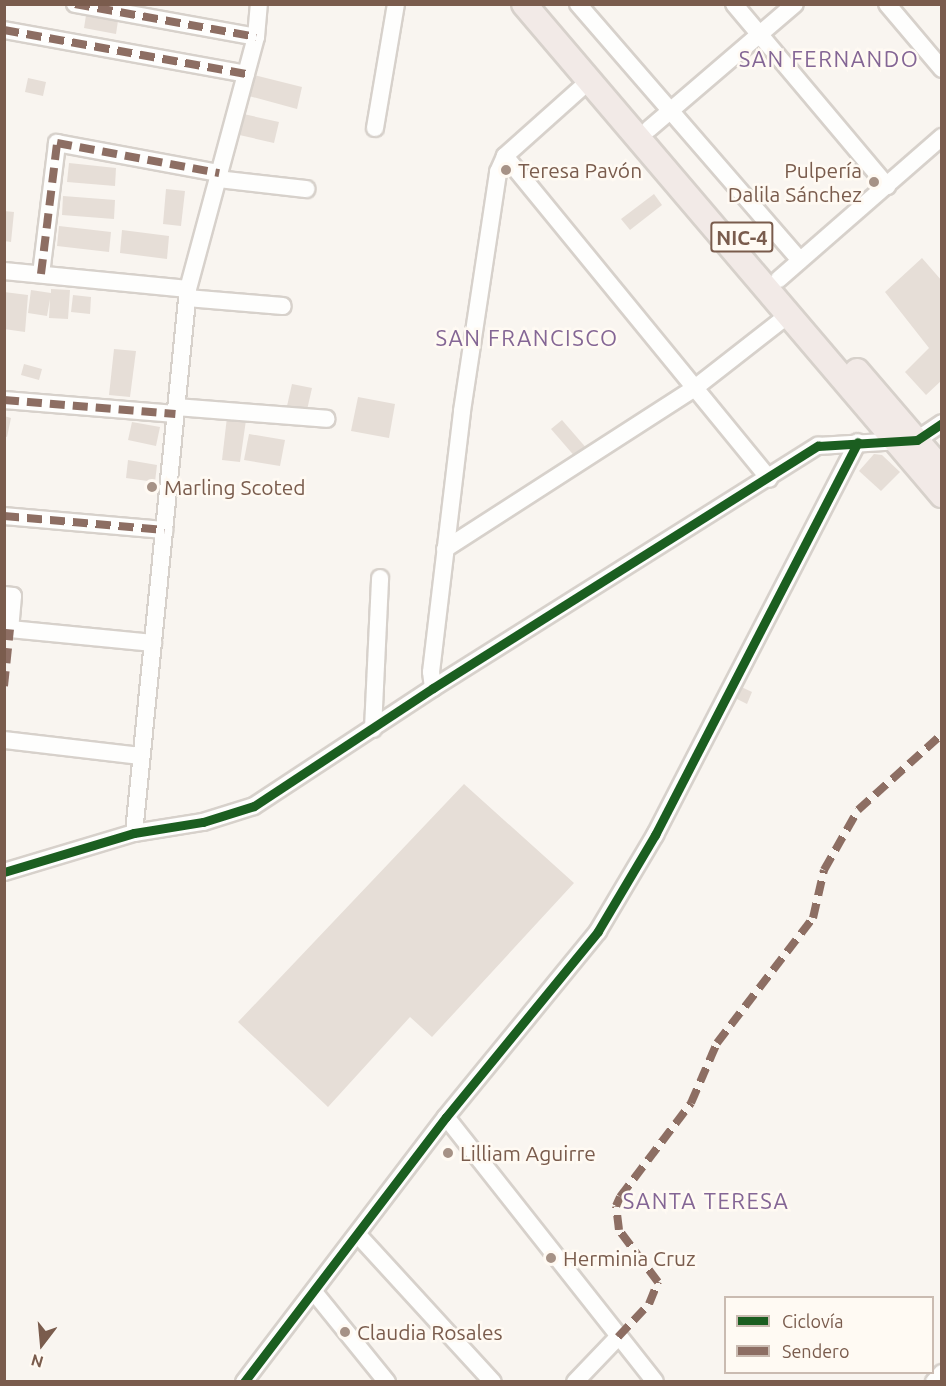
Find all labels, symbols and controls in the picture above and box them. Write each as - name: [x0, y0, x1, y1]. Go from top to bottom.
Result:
- district label: SAN FERNANDO: [739, 46, 919, 72]
- place label: Teresa Pavón: [518, 157, 642, 183]
- place label: Pulpería Dalila Sánchez: [728, 157, 862, 207]
- marker: Teresa Pavón: [499, 163, 513, 177]
- marker: Pulpería Dalila Sánchez: [867, 175, 881, 189]
- road number: NIC-4: [709, 220, 775, 254]
- district label: SAN FRANCISCO: [436, 325, 618, 351]
- place label: Marling Scoted: [164, 474, 306, 500]
- marker: Marling Scoted: [145, 480, 159, 494]
- place label: Lilliam Aguirre: [460, 1140, 596, 1166]
- marker: Lilliam Aguirre: [441, 1146, 455, 1160]
- district label: SANTA TERESA: [623, 1188, 789, 1214]
- place label: Herminia Cruz: [563, 1245, 696, 1271]
- marker: Herminia Cruz: [544, 1251, 558, 1265]
- legend: [724, 1296, 934, 1374]
- text: Ciclovía: [782, 1311, 843, 1331]
- north arrow: [12, 1314, 72, 1374]
- place label: Claudia Rosales: [357, 1319, 503, 1345]
- marker: Claudia Rosales: [338, 1325, 352, 1339]
- text: Sendero: [782, 1341, 849, 1361]
- text: N: [29, 1351, 45, 1372]

